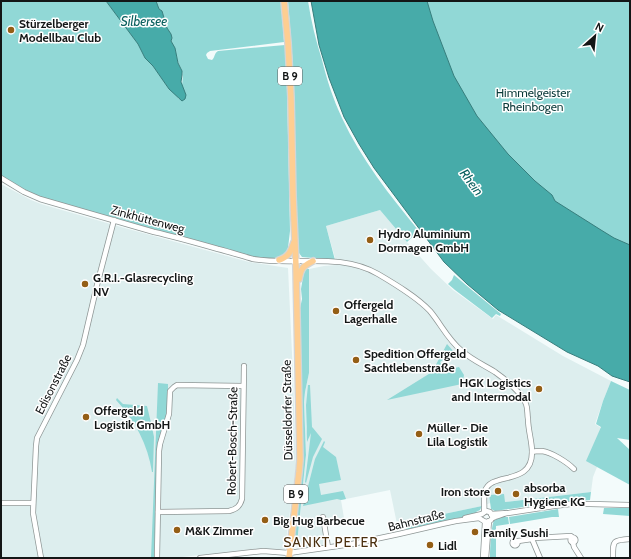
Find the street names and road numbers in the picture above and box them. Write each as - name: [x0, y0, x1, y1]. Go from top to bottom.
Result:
- road number: B 9: [278, 67, 302, 85]
- street label: Zinkhüttenweg: [110, 202, 187, 236]
- street label: Edisonstraße: [31, 351, 75, 417]
- street label: Düsseldorfer Straße: [279, 360, 295, 460]
- street label: Robert-Bosch-Straße: [224, 387, 240, 495]
- road number: B 9: [284, 485, 308, 503]
- street label: Bahnstraße: [386, 506, 446, 534]

